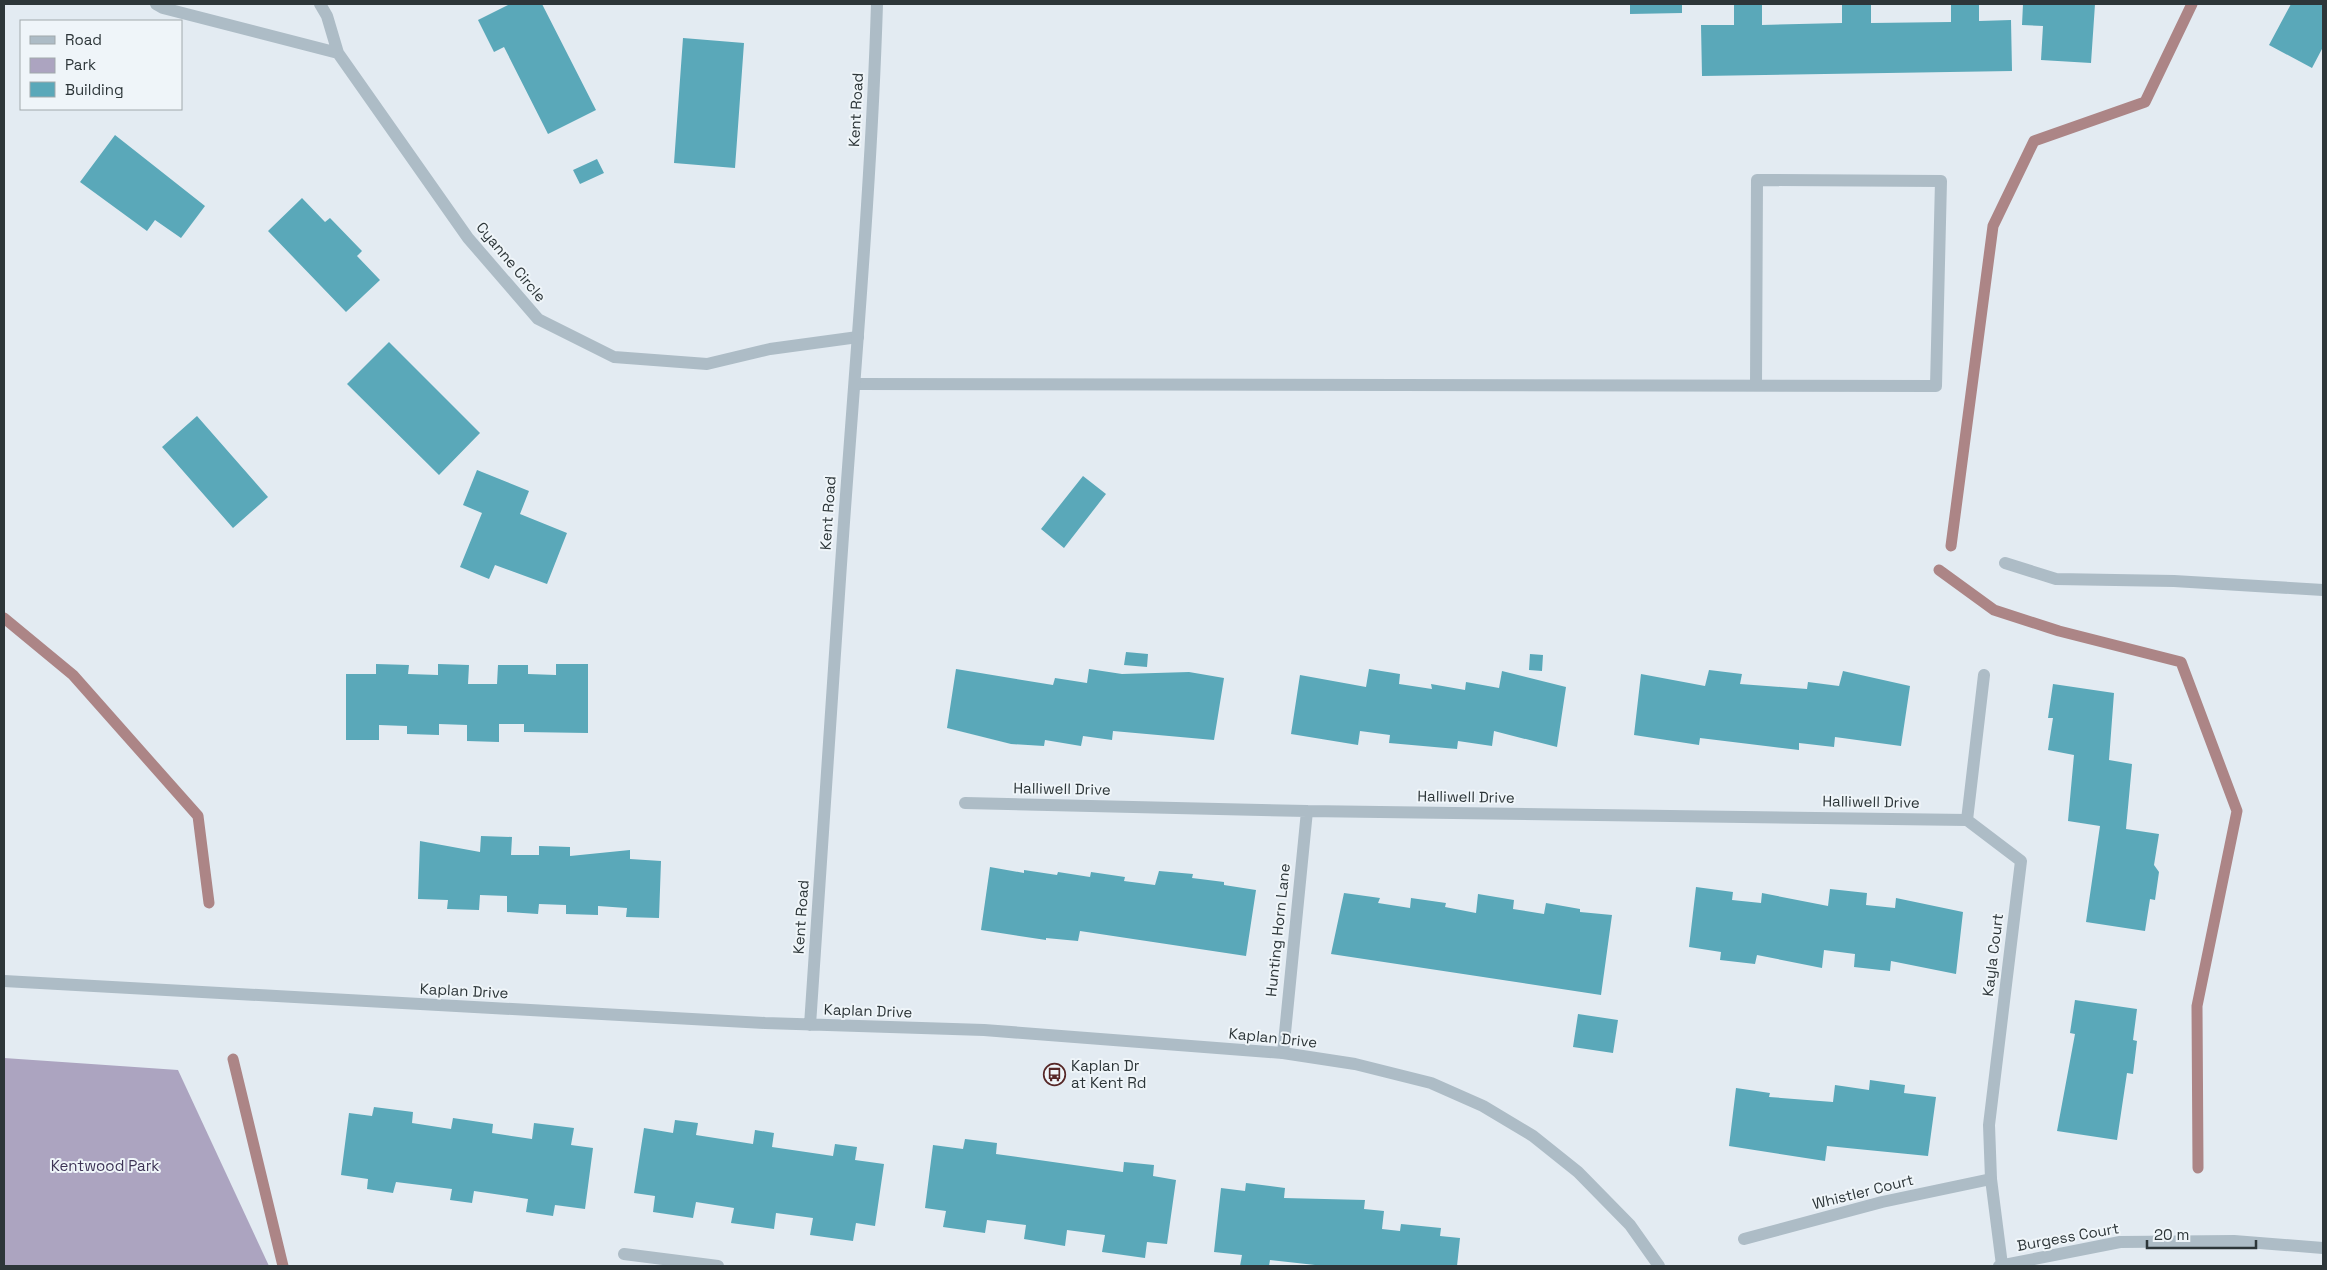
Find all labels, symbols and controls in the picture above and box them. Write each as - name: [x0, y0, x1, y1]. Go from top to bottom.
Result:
- legend: [20, 20, 182, 110]
- text: Road: [65, 30, 102, 49]
- text: Park: [65, 55, 96, 74]
- street label: Kent Road: [844, 72, 867, 148]
- text: Building: [65, 80, 124, 99]
- street label: Cyanne Circle: [472, 218, 550, 306]
- street label: Kent Road: [815, 475, 840, 551]
- street label: Halliwell Drive: [1013, 778, 1111, 799]
- street label: Halliwell Drive: [1417, 786, 1515, 807]
- street label: Halliwell Drive: [1822, 791, 1920, 812]
- street label: Hunting Horn Lane: [1261, 862, 1294, 998]
- street label: Kent Road: [788, 879, 813, 955]
- street label: Kayla Court: [1978, 912, 2007, 998]
- street label: Kaplan Drive: [419, 979, 509, 1002]
- street label: Kaplan Drive: [823, 999, 913, 1022]
- street label: Kaplan Drive: [1228, 1023, 1318, 1052]
- place label: Kaplan Dr at Kent Rd: [1071, 1056, 1147, 1092]
- bus stop icon: Kaplan Dr at Kent Rd: [1043, 1063, 1067, 1087]
- park label: Kentwood Park: [51, 1156, 159, 1175]
- street label: Whistler Court: [1810, 1170, 1915, 1213]
- street label: Burgess Court: [2015, 1218, 2121, 1255]
- scale bar: [2147, 1218, 2256, 1250]
- text: 20 m: [2154, 1225, 2189, 1244]

